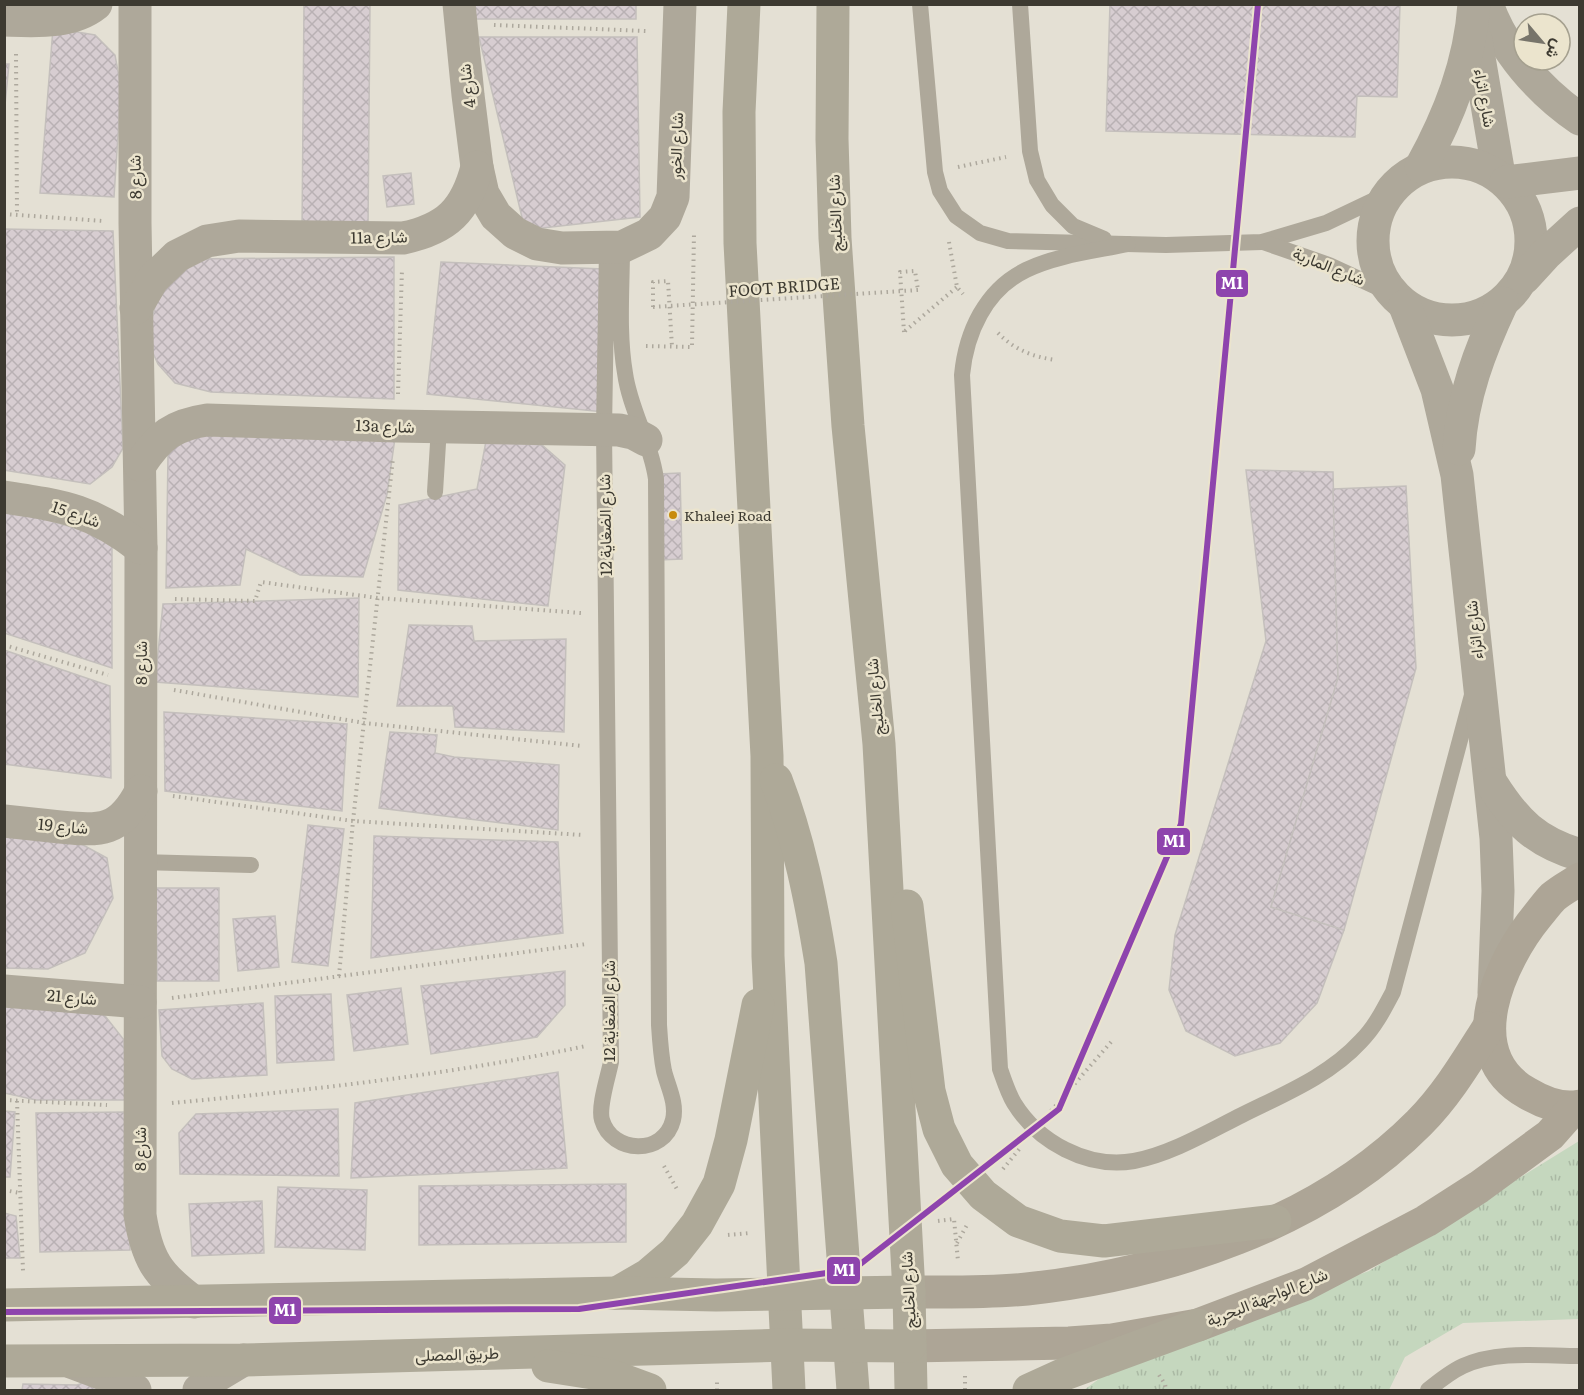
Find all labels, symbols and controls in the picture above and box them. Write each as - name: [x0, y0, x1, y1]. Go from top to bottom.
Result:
- north arrow: [1512, 12, 1572, 72]
- text: ش: [1541, 36, 1571, 64]
- street label: شارع 4: [451, 63, 482, 110]
- street label: شارع اثراء: [1468, 67, 1503, 129]
- street label: شارع الخور: [662, 112, 689, 181]
- street label: شارع 8: [122, 155, 147, 199]
- street label: شارع الخليج: [821, 174, 848, 252]
- street label: 11a شارع: [350, 224, 408, 249]
- street label: شارع المارية: [1289, 240, 1369, 291]
- line badge: M1: [1215, 269, 1249, 298]
- street label: FOOT BRIDGE: [727, 270, 840, 302]
- text: M1: [1221, 270, 1244, 294]
- street label: 13a شارع: [355, 412, 415, 439]
- street label: 12 شارع الضغاية: [591, 474, 618, 576]
- street label: شارع 15: [48, 494, 104, 533]
- place label: Khaleej Road: [684, 505, 772, 525]
- marker: Khaleej Road: [667, 509, 679, 521]
- street label: شارع اثراء: [1458, 599, 1489, 661]
- street label: شارع 8: [128, 641, 153, 685]
- street label: شارع الخليج: [859, 657, 890, 737]
- street label: شارع 19: [37, 811, 89, 840]
- line badge: M1: [1156, 827, 1191, 856]
- text: M1: [1163, 828, 1186, 852]
- street label: 12 شارع الضغاية: [596, 960, 621, 1062]
- street label: شارع 21: [46, 982, 98, 1011]
- street label: شارع 8: [127, 1127, 152, 1171]
- street label: شارع الخليج: [893, 1251, 922, 1329]
- line badge: M1: [826, 1256, 861, 1285]
- text: M1: [833, 1257, 856, 1281]
- street label: شارع الواجهة البحرية: [1202, 1261, 1331, 1332]
- line badge: M1: [268, 1296, 302, 1325]
- text: M1: [274, 1297, 297, 1321]
- street label: طريق المصلى: [415, 1340, 499, 1366]

